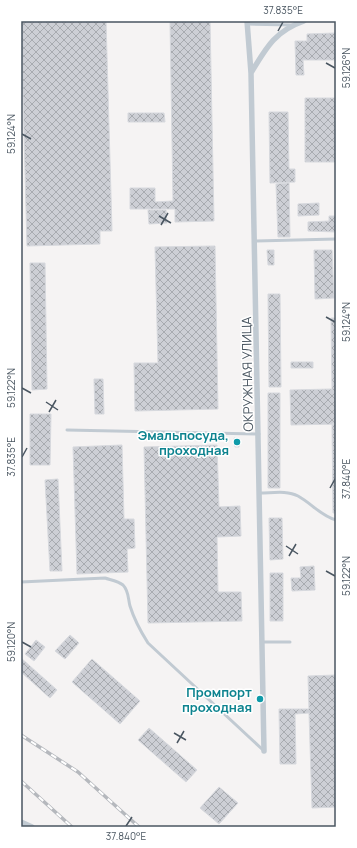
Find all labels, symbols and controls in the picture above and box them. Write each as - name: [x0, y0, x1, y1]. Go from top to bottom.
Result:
- text: 37.835°E: [263, 3, 303, 17]
- text: 59.126°N: [339, 48, 353, 88]
- text: 59.124°N: [4, 114, 18, 154]
- text: 59.124°N: [339, 302, 353, 342]
- street label: ОКРУЖНАЯ УЛИЦА: [237, 316, 257, 432]
- text: 59.122°N: [4, 368, 18, 408]
- place label: Эмальпосуда, проходная: [138, 426, 229, 459]
- text: 37.835°E: [4, 437, 18, 477]
- marker: Эмальпосуда, проходная: [232, 437, 242, 447]
- text: 37.840°E: [339, 458, 353, 499]
- text: 59.122°N: [339, 556, 353, 596]
- text: 59.120°N: [4, 622, 18, 662]
- place label: Промпорт проходная: [182, 683, 252, 716]
- marker: Промпорт проходная: [255, 694, 265, 704]
- text: 37.840°E: [106, 829, 147, 843]

